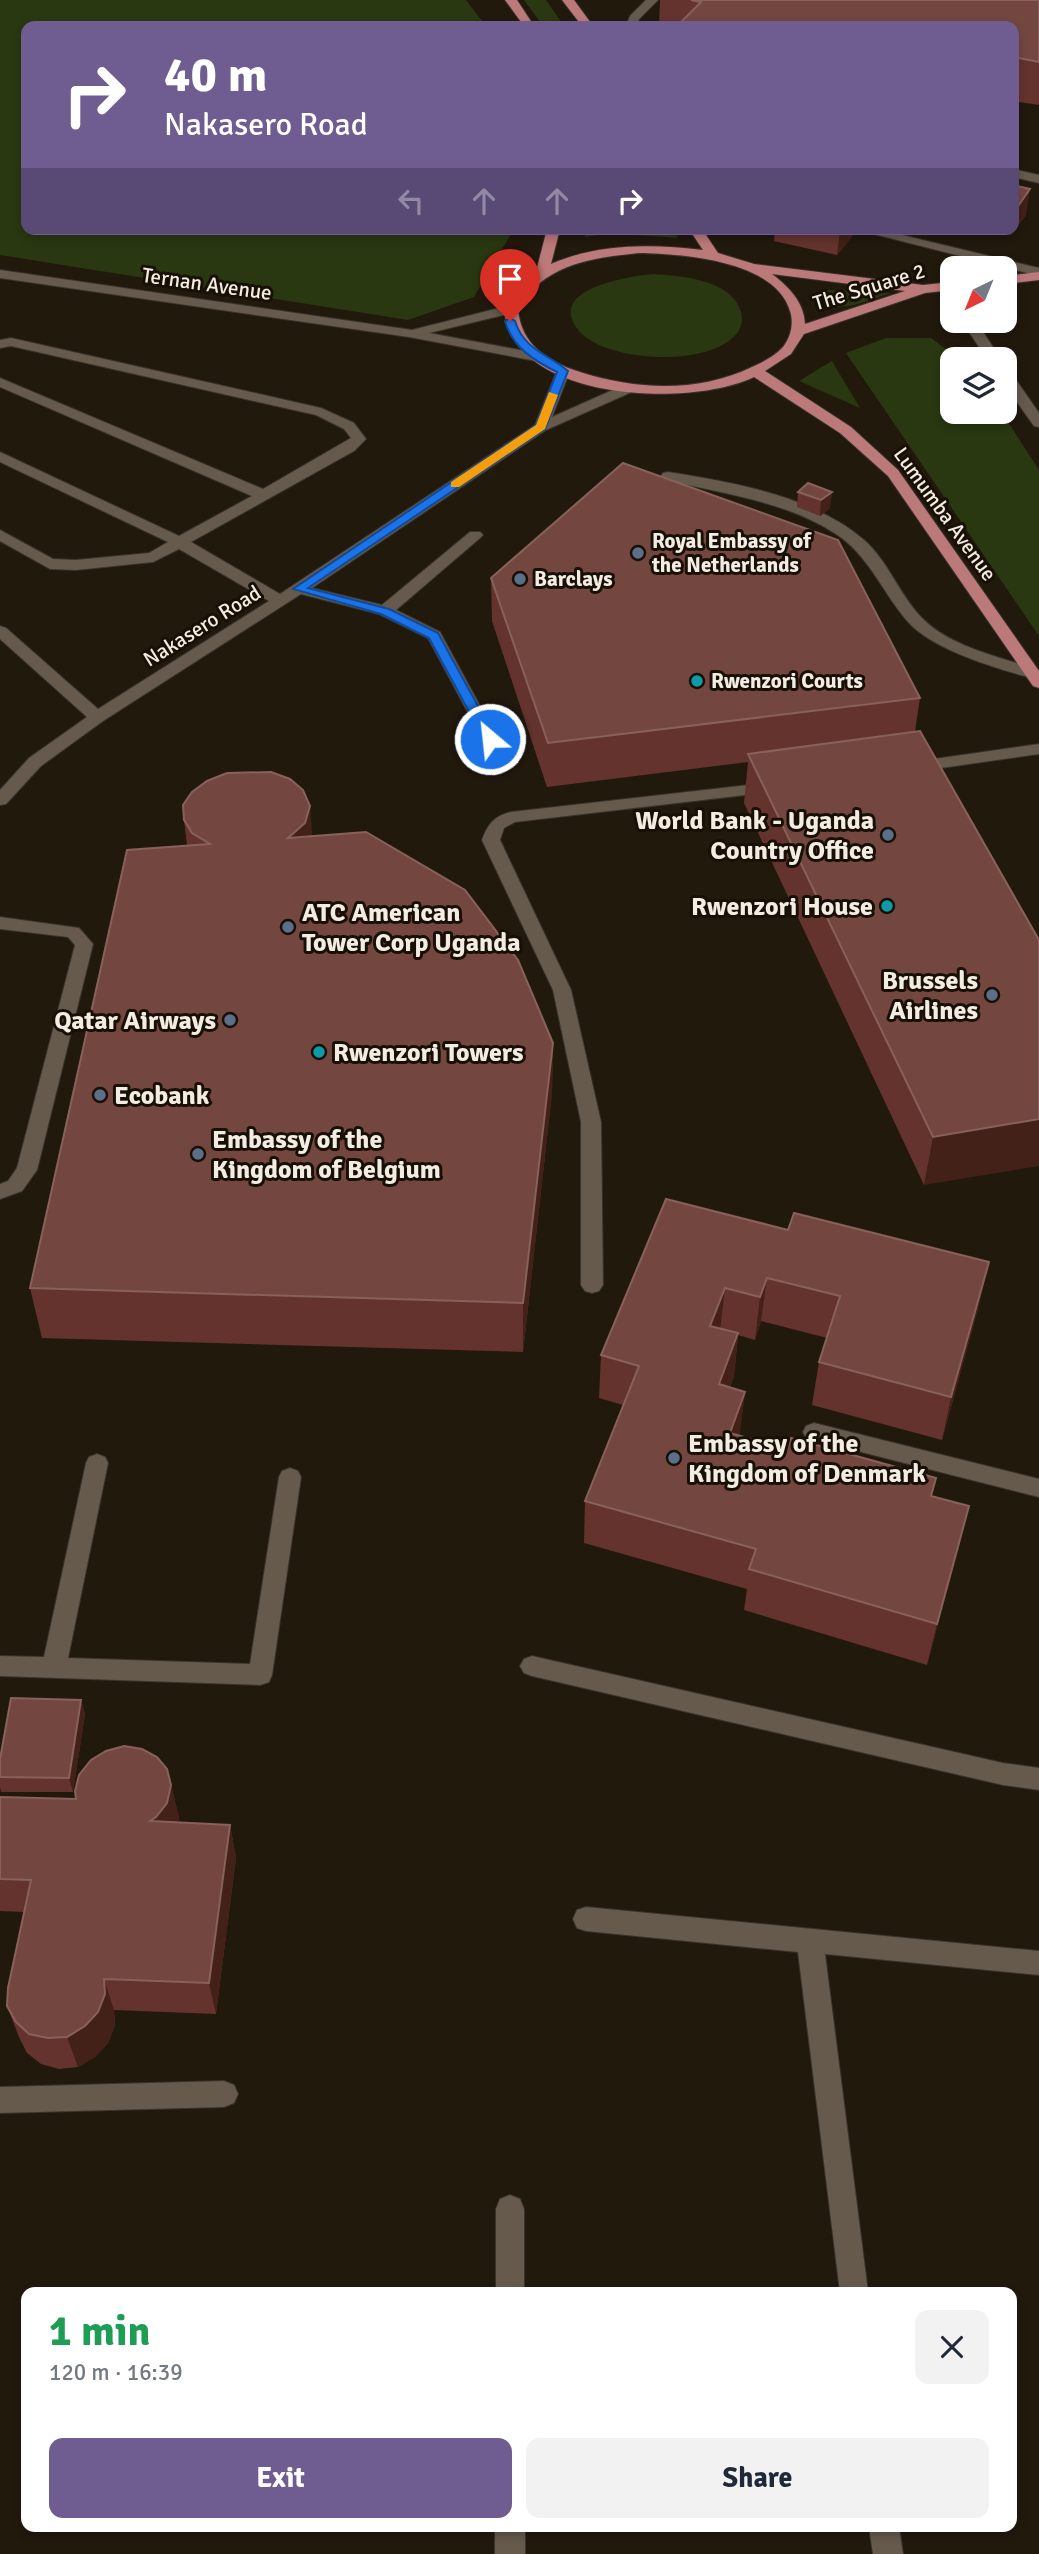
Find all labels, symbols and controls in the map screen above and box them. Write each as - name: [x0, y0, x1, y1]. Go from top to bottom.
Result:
- text: 40 m: [164, 45, 267, 105]
- icon: right: [49, 49, 140, 140]
- text: Nakasero Road: [164, 105, 368, 144]
- icon: left: [392, 182, 430, 220]
- icon: ahead: [465, 182, 503, 220]
- icon: ahead: [538, 182, 576, 220]
- icon: right: [611, 182, 649, 220]
- pin: [480, 249, 540, 321]
- north arrow: [940, 256, 1017, 332]
- map controls: [940, 256, 1017, 424]
- street label: The Square 2: [810, 258, 928, 316]
- icon: arrive: [491, 260, 529, 298]
- street label: Ternan Avenue: [140, 262, 274, 306]
- button: layers: [940, 347, 1017, 424]
- street label: Lumumba Avenue: [888, 442, 1002, 586]
- place label: Royal Embassy of the Netherlands: [651, 528, 812, 578]
- marker: Royal Embassy of the Netherlands: [630, 545, 646, 561]
- place label: Barclays: [534, 566, 613, 592]
- marker: Barclays: [512, 571, 528, 587]
- street label: Nakasero Road: [138, 580, 266, 672]
- place label: Rwenzori Courts: [711, 668, 863, 694]
- marker: Rwenzori Courts: [689, 673, 705, 689]
- position arrow: [453, 702, 527, 776]
- place label: World Bank - Uganda Country Office: [635, 805, 874, 867]
- marker: World Bank - Uganda Country Office: [880, 827, 896, 843]
- place label: Rwenzori House: [691, 891, 873, 923]
- place label: ATC American Tower Corp Uganda: [302, 897, 521, 959]
- marker: Rwenzori House: [879, 898, 895, 914]
- marker: ATC American Tower Corp Uganda: [280, 919, 296, 935]
- place label: Brussels Airlines: [882, 965, 978, 1027]
- marker: Brussels Airlines: [984, 987, 1000, 1003]
- place label: Qatar Airways: [54, 1005, 216, 1037]
- marker: Qatar Airways: [222, 1012, 238, 1028]
- place label: Rwenzori Towers: [333, 1037, 524, 1069]
- marker: Rwenzori Towers: [311, 1044, 327, 1060]
- place label: Ecobank: [114, 1080, 210, 1112]
- marker: Ecobank: [92, 1087, 108, 1103]
- place label: Embassy of the Kingdom of Belgium: [212, 1124, 441, 1186]
- marker: Embassy of the Kingdom of Belgium: [190, 1146, 206, 1162]
- place label: Embassy of the Kingdom of Denmark: [688, 1428, 926, 1490]
- marker: Embassy of the Kingdom of Denmark: [666, 1450, 682, 1466]
- text: 1 min: [49, 2306, 150, 2357]
- button: close: [915, 2310, 989, 2384]
- text: 120 m · 16:39: [49, 2358, 183, 2387]
- button: Exit: [49, 2438, 512, 2518]
- button: Share: [526, 2438, 989, 2518]

